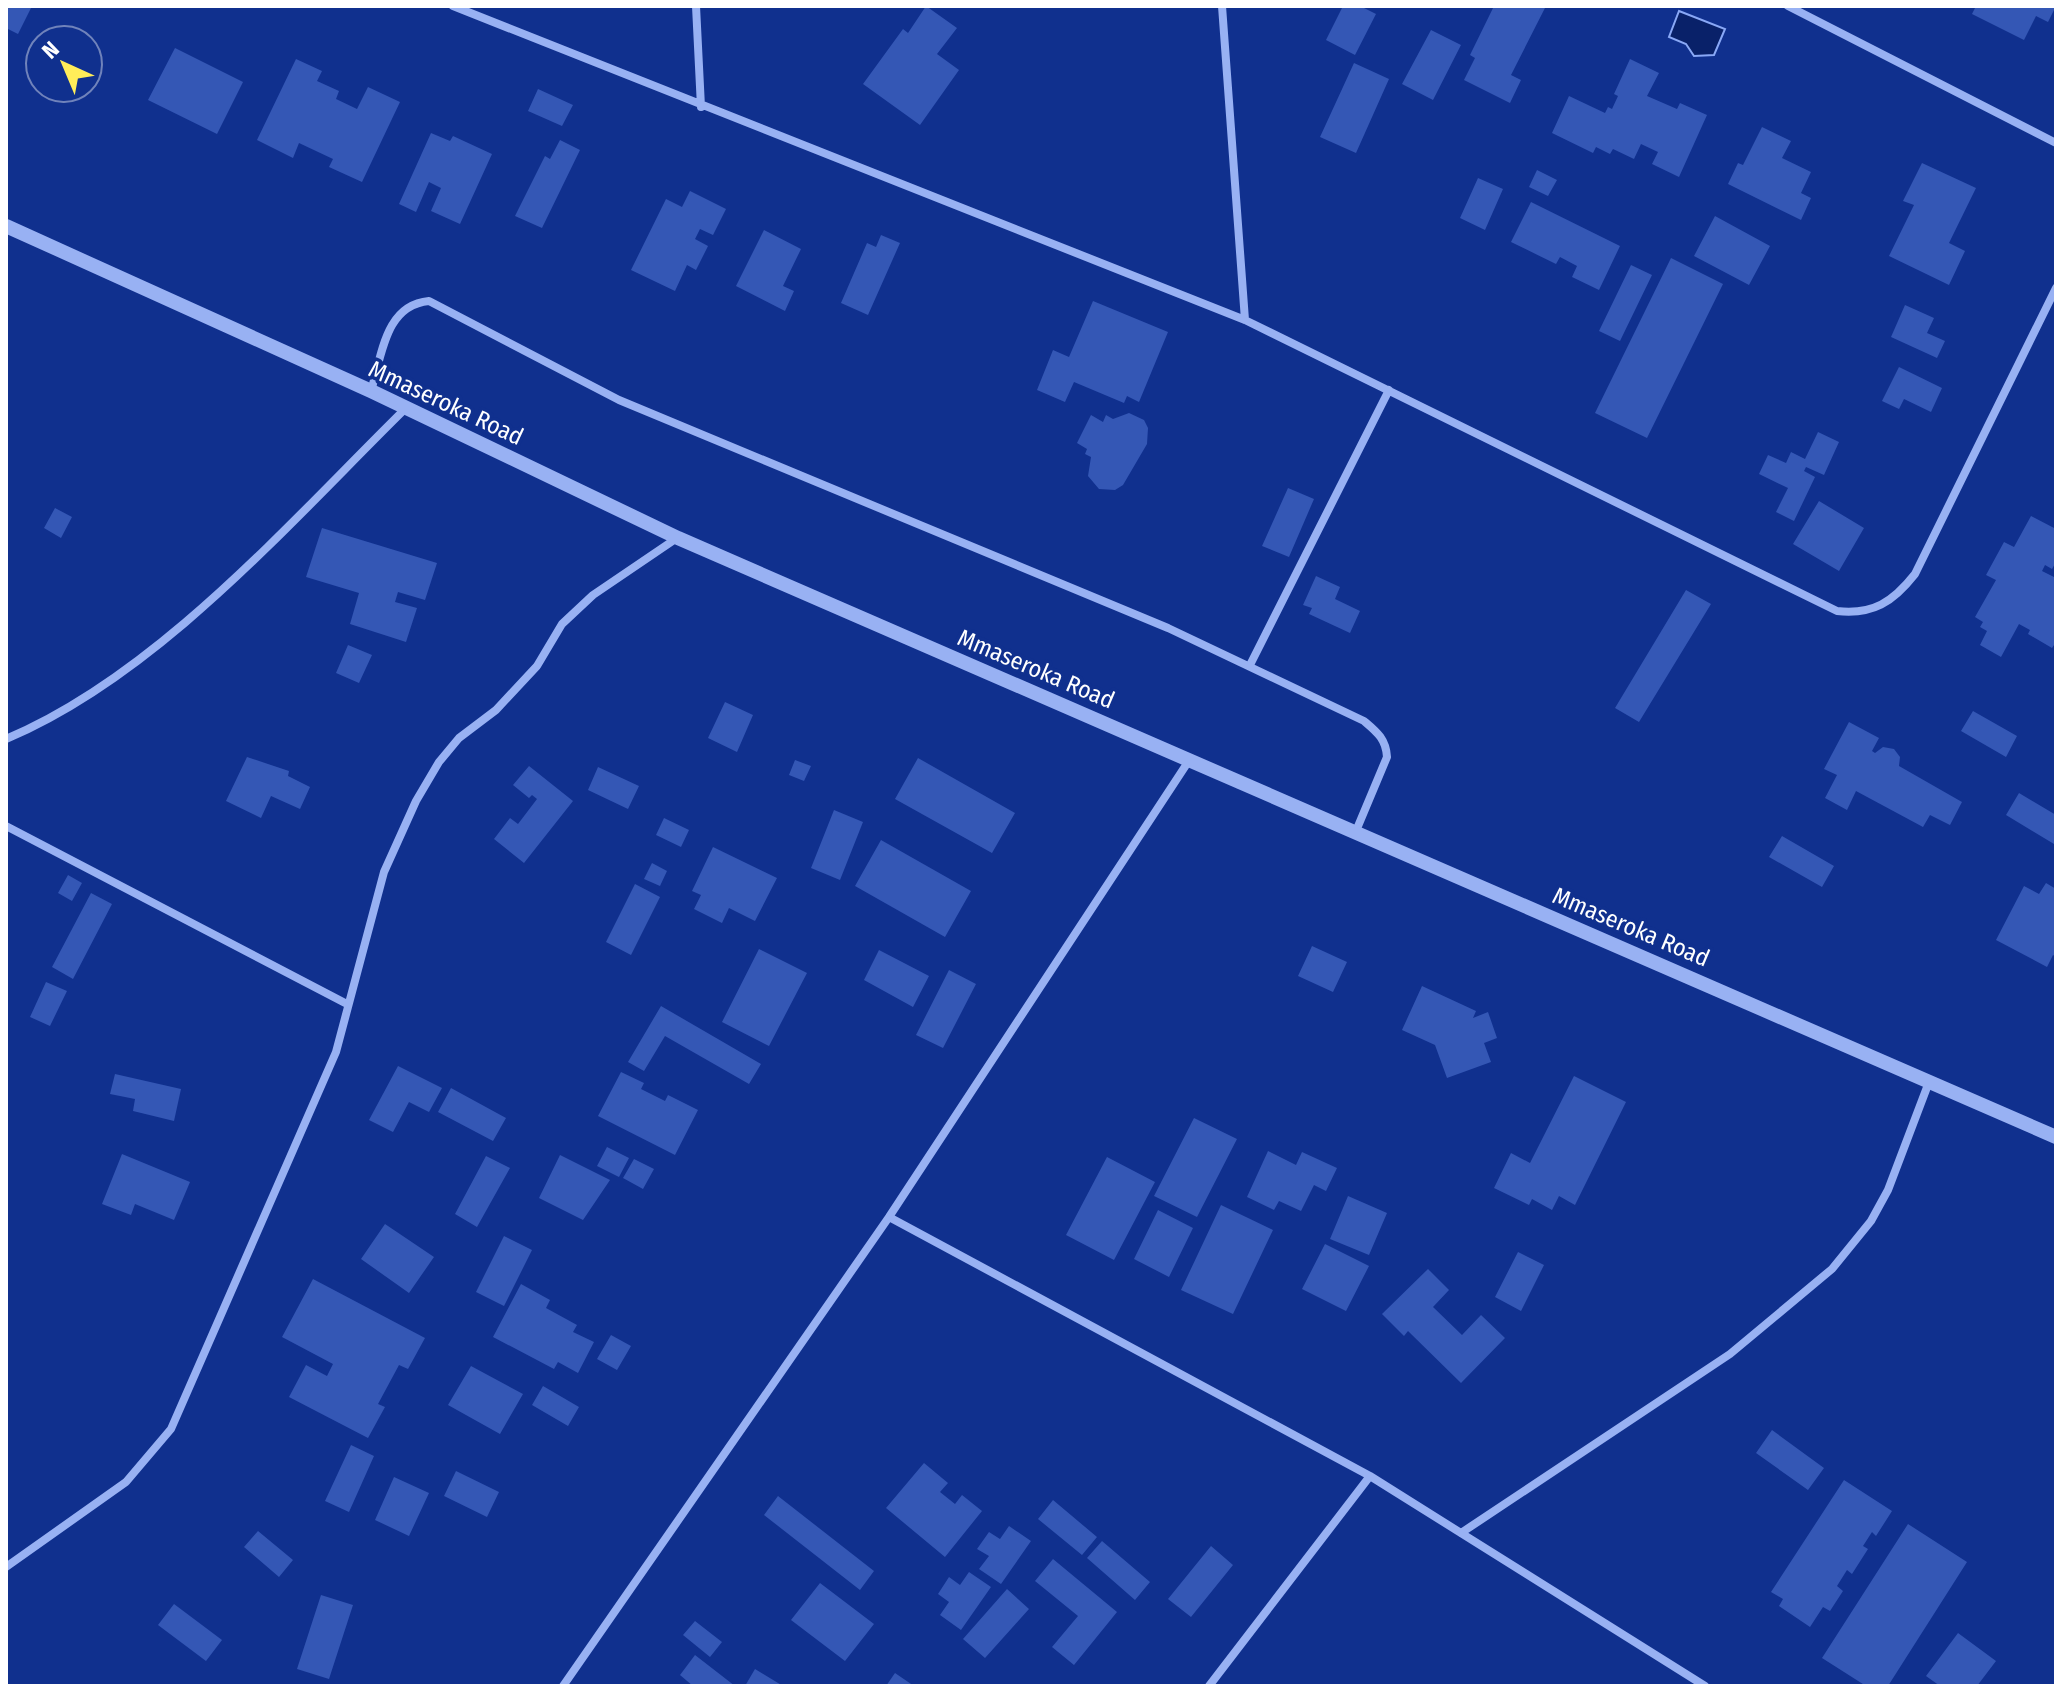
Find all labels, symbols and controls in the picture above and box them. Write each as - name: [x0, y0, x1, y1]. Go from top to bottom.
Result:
- north arrow: [24, 24, 104, 104]
- text: N: [36, 36, 65, 64]
- street label: Mmaseroka Road: [364, 355, 528, 451]
- street label: Mmaseroka Road: [953, 623, 1119, 715]
- street label: Mmaseroka Road: [1548, 881, 1714, 973]

